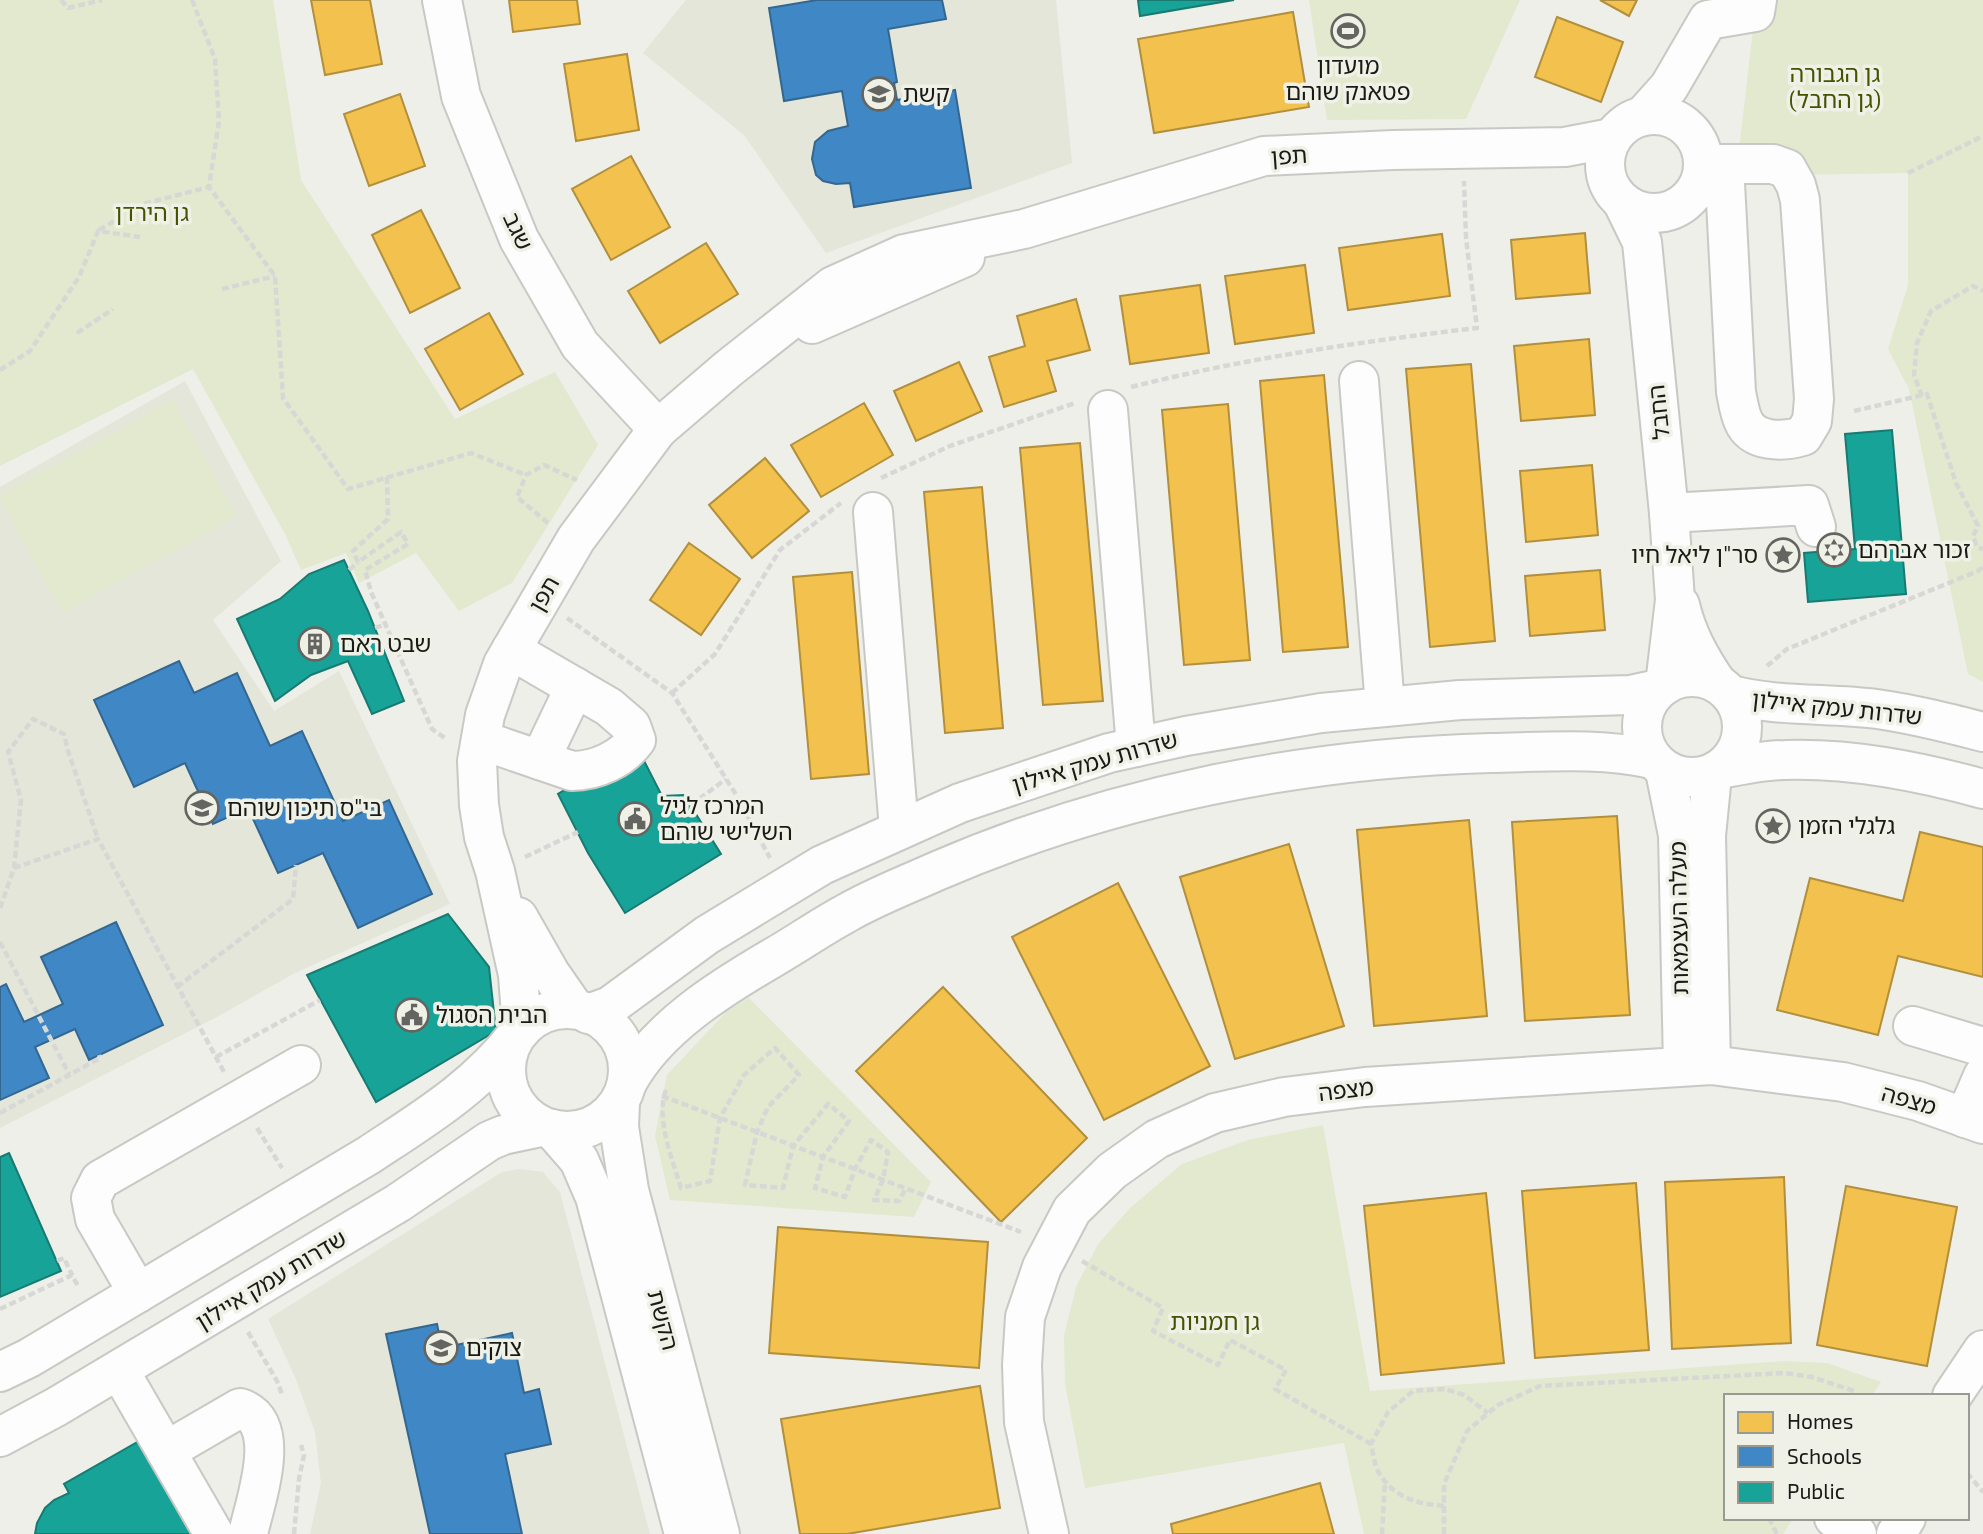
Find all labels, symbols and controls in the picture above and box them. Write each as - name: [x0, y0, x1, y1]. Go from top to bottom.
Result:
- sports icon: מועדון פטאנק שוהם: [1329, 12, 1367, 50]
- place label: מועדון פטאנק שוהם: [1285, 51, 1411, 105]
- park label: גן הגבורה (גן החבל): [1789, 59, 1881, 113]
- school or university icon: קשת: [860, 75, 898, 113]
- place label: קשת: [903, 79, 950, 107]
- street label: תפן: [1270, 140, 1308, 170]
- park label: גן הירדן: [115, 198, 189, 226]
- street label: שגב: [498, 207, 540, 254]
- street label: החבל: [1641, 383, 1675, 441]
- synagogue icon: זכור אברהם: [1815, 531, 1853, 569]
- place label: זכור אברהם: [1858, 535, 1971, 563]
- place icon: סר"ן ליאל חיו: [1764, 536, 1802, 574]
- place label: סר"ן ליאל חיו: [1631, 540, 1758, 568]
- street label: תפן: [522, 571, 564, 616]
- building icon: שבט ראם: [296, 625, 334, 663]
- place label: שבט ראם: [340, 629, 431, 657]
- street label: שדרות עמק איילון: [1751, 684, 1923, 730]
- street label: שדרות עמק איילון: [1009, 724, 1181, 798]
- school or university icon: בי"ס תיכון שוהם: [183, 789, 221, 827]
- place label: המרכז לגיל השלישי שוהם: [660, 791, 793, 845]
- place label: בי"ס תיכון שוהם: [227, 793, 382, 821]
- public building icon: המרכז לגיל השלישי שוהם: [616, 800, 654, 838]
- place icon: גלגלי הזמן: [1754, 807, 1792, 845]
- place label: גלגלי הזמן: [1798, 811, 1895, 839]
- street label: מעלה העצמאות: [1663, 841, 1693, 995]
- public building icon: הבית הסגול: [393, 996, 431, 1034]
- place label: הבית הסגול: [436, 1000, 548, 1028]
- street label: מצפה: [1317, 1072, 1375, 1106]
- street label: מצפה: [1879, 1078, 1940, 1120]
- street label: שדרות עמק איילון: [190, 1223, 351, 1335]
- street label: הקשת: [642, 1286, 685, 1353]
- park label: גן חמניות: [1170, 1307, 1260, 1335]
- school or university icon: צוקים: [422, 1329, 460, 1367]
- place label: צוקים: [466, 1333, 522, 1361]
- legend: [1724, 1394, 1969, 1520]
- text: Homes: [1787, 1408, 1853, 1433]
- text: Schools: [1787, 1443, 1862, 1468]
- text: Public: [1787, 1478, 1845, 1503]

